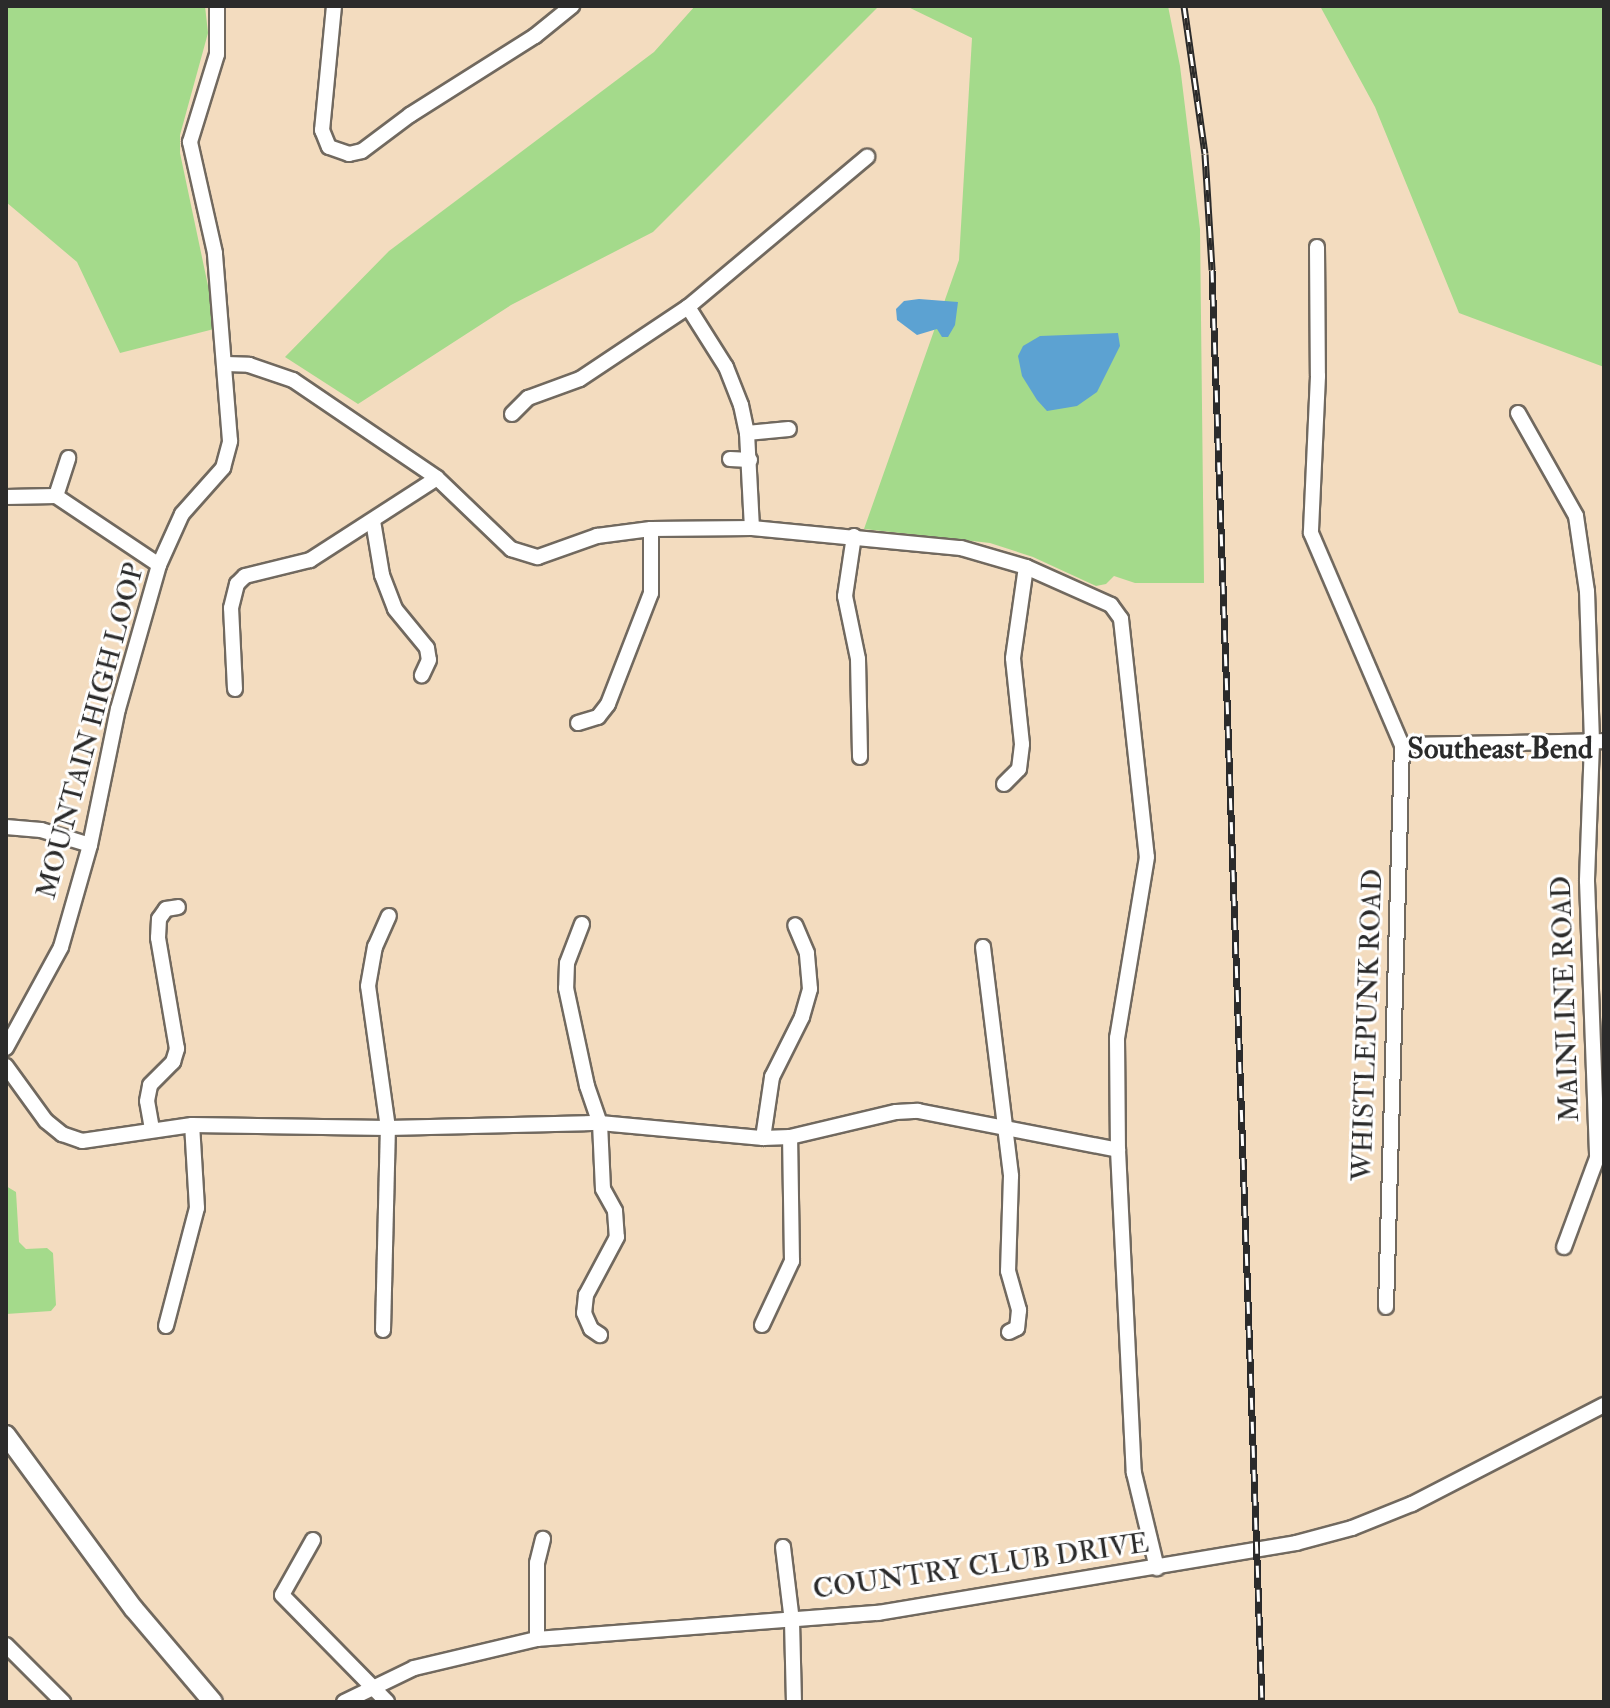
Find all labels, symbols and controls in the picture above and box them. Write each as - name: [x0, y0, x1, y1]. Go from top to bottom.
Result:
- street label: MOUNTAIN HIGH LOOP: [30, 559, 152, 903]
- district label: Southeast Bend: [1407, 731, 1593, 767]
- street label: WHISTLEPUNK ROAD: [1346, 868, 1390, 1182]
- street label: MAINLINE ROAD: [1545, 875, 1587, 1123]
- street label: COUNTRY CLUB DRIVE: [811, 1527, 1151, 1607]

